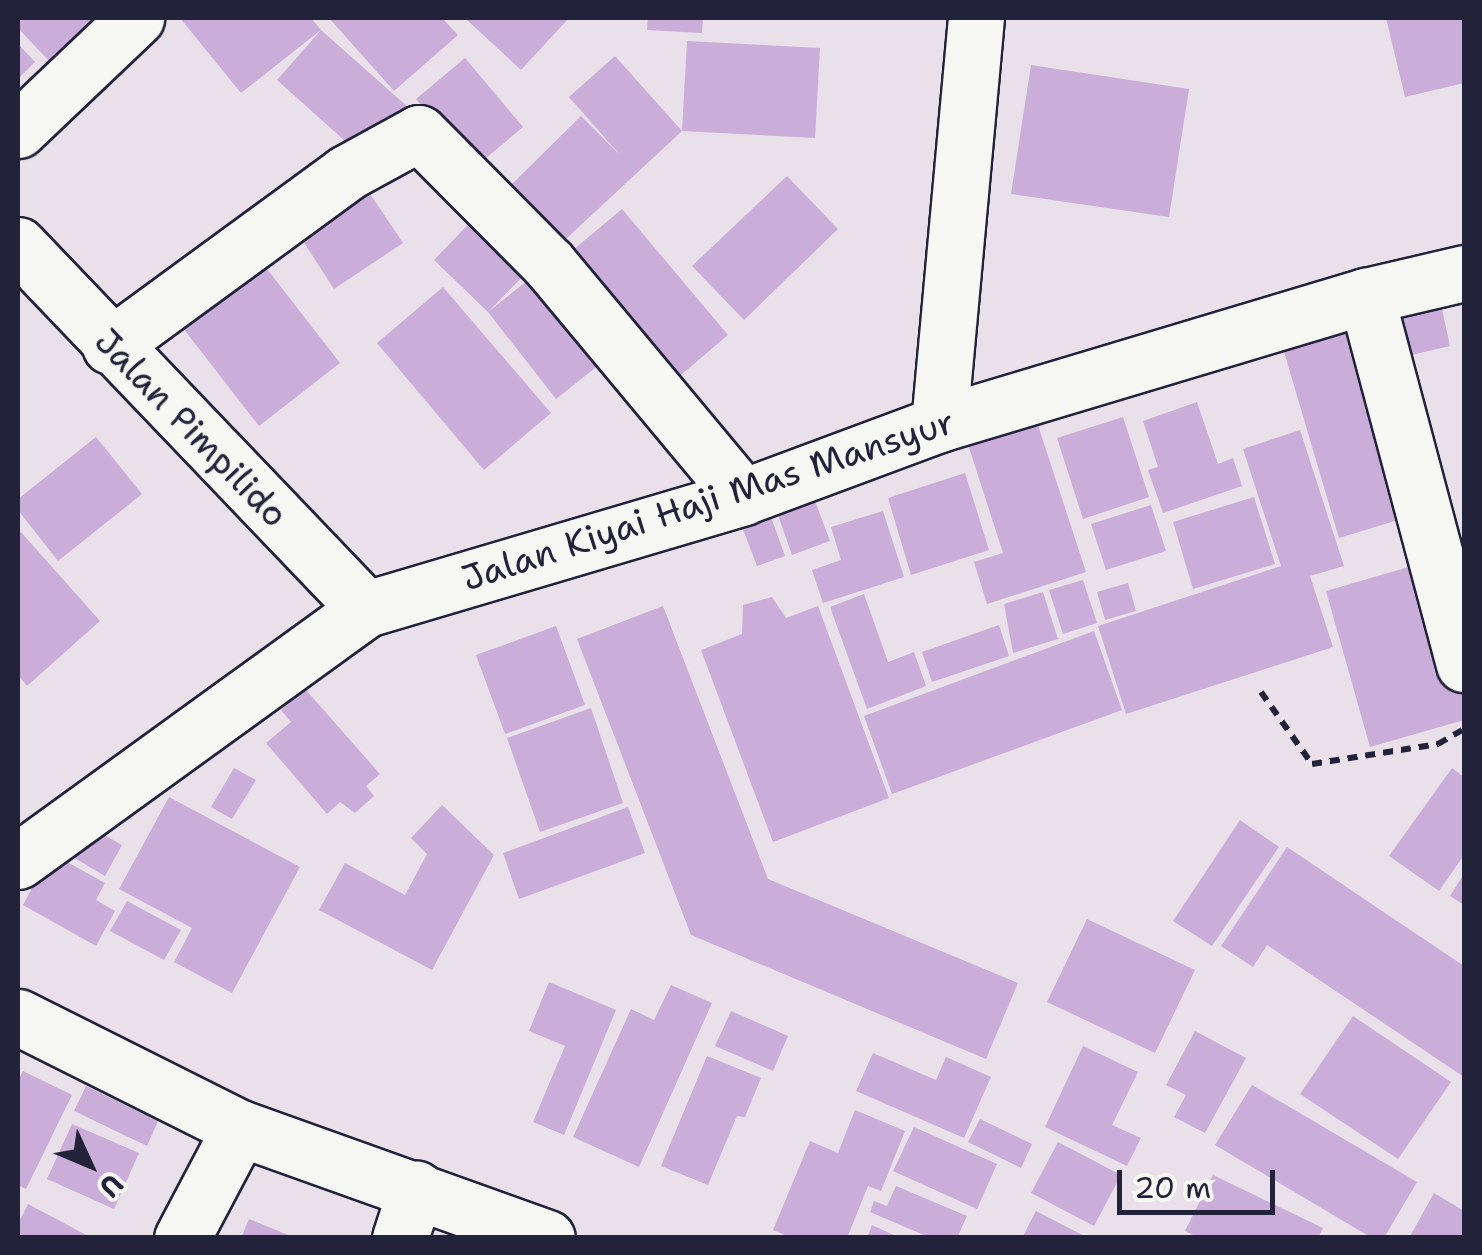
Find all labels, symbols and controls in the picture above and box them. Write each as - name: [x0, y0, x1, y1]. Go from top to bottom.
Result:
- street label: Jalan Pimpilido: [86, 320, 296, 536]
- street label: Jalan Kiyai Haji Mas Mansyur: [457, 400, 959, 600]
- north arrow: [40, 1115, 140, 1215]
- scale bar: [1122, 1150, 1280, 1212]
- text: U: [91, 1166, 132, 1206]
- text: 20 m: [1134, 1167, 1211, 1208]

